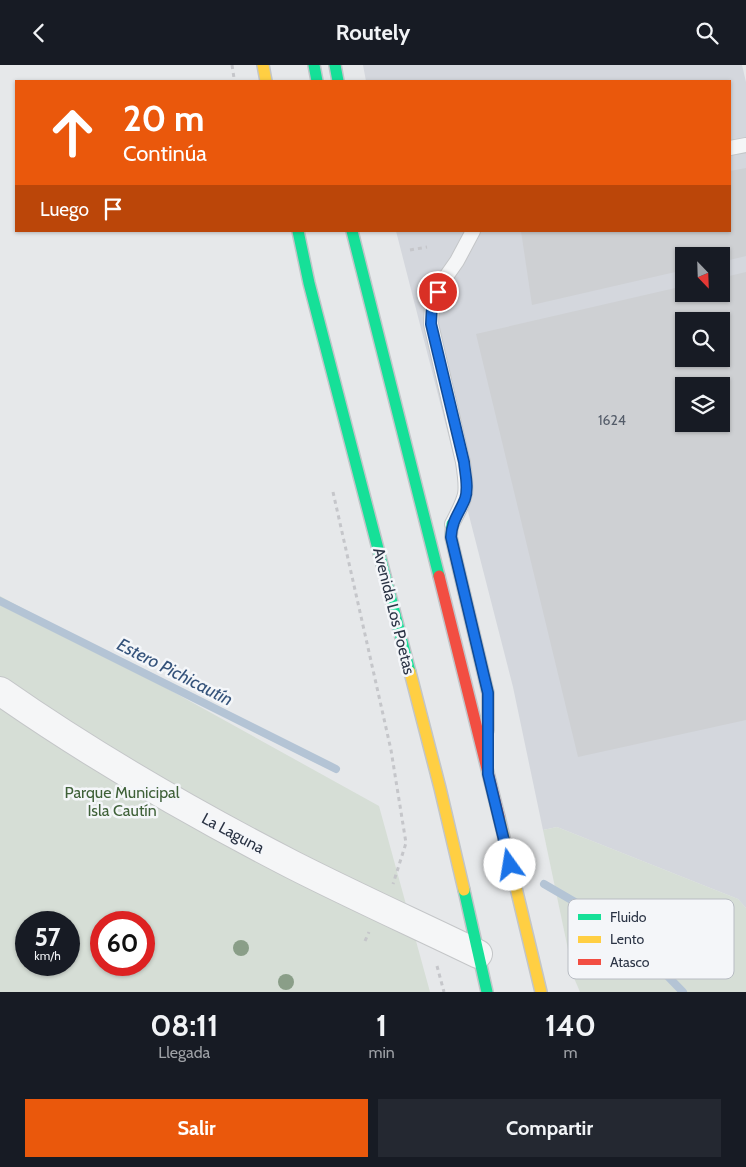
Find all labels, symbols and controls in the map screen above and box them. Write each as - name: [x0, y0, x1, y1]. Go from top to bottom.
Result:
- icon: back: [25, 19, 53, 47]
- text: Routely: [336, 19, 410, 46]
- icon: search: [693, 19, 721, 47]
- text: 20 m: [123, 97, 205, 140]
- icon: ahead: [40, 100, 105, 165]
- text: Continúa: [123, 140, 207, 167]
- icon: arrive: [99, 195, 127, 223]
- text: Luego: [40, 198, 89, 221]
- north arrow: [675, 247, 730, 303]
- map controls: [675, 247, 730, 432]
- pin: [417, 271, 459, 313]
- icon: arrive: [424, 278, 452, 306]
- button: search: [675, 312, 730, 367]
- button: layers: [675, 377, 730, 432]
- house number: 1624: [598, 411, 626, 429]
- street label: Avenida Los Poetas: [369, 546, 419, 677]
- water label: Estero Pichicautín: [114, 633, 236, 711]
- park label: Parque Municipal Isla Cautín: [64, 783, 180, 820]
- street label: La Laguna: [199, 809, 268, 857]
- position arrow: [483, 838, 535, 890]
- legend: [568, 899, 734, 979]
- text: Fluido: [610, 908, 647, 926]
- speed limit sign: 60: [90, 911, 155, 976]
- text: 57: [34, 922, 61, 952]
- text: Lento: [610, 930, 644, 948]
- text: km/h: [34, 948, 61, 963]
- text: Atasco: [610, 953, 650, 971]
- text: 08:11: [150, 1007, 218, 1044]
- text: 1: [376, 1007, 387, 1044]
- text: 140: [545, 1007, 596, 1044]
- text: Llegada: [158, 1043, 210, 1062]
- text: min: [368, 1043, 395, 1062]
- text: m: [563, 1043, 577, 1062]
- button: Salir: [25, 1099, 368, 1157]
- button: Compartir: [378, 1099, 721, 1157]

